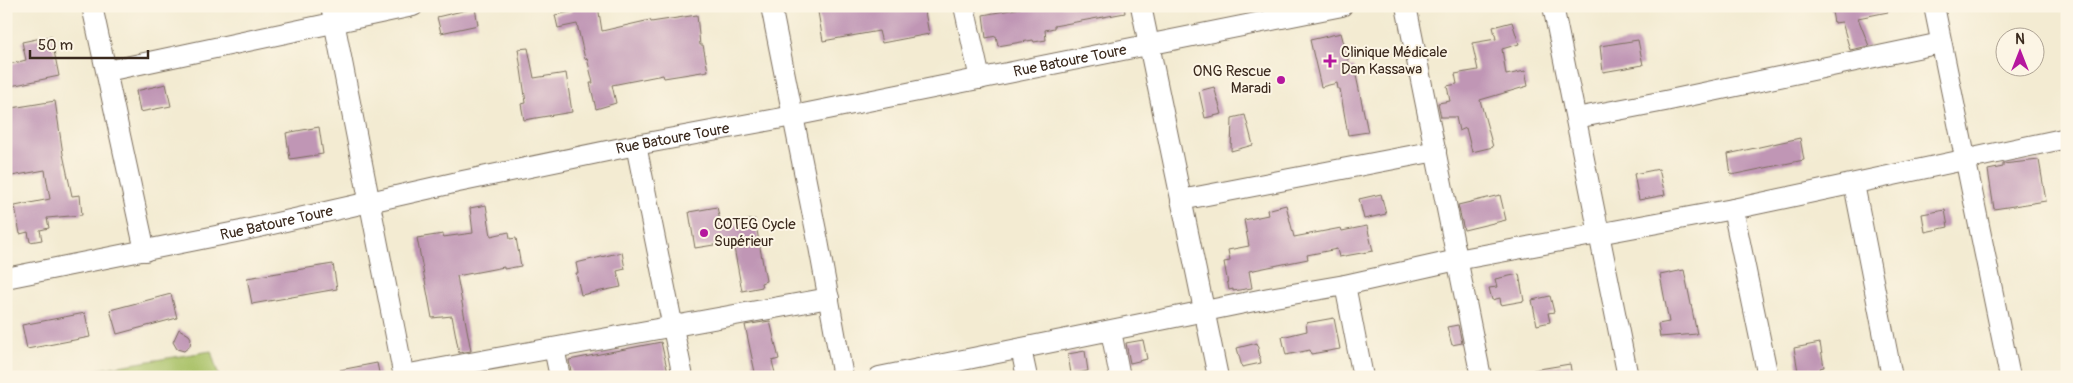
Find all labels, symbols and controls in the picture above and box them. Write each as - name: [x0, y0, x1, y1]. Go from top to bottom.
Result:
- scale bar: [30, 28, 148, 60]
- north arrow: [1996, 28, 2046, 78]
- text: N: [2015, 31, 2025, 48]
- text: 50 m: [38, 36, 73, 55]
- street label: Rue Batoure Toure: [1012, 40, 1129, 82]
- place label: Clinique Médicale Dan Kassawa: [1341, 43, 1448, 79]
- marker: Clinique Médicale Dan Kassawa: [1323, 54, 1337, 68]
- place label: ONG Rescue Maradi: [1193, 62, 1272, 98]
- marker: ONG Rescue Maradi: [1275, 74, 1287, 86]
- street label: Rue Batoure Toure: [614, 119, 731, 159]
- street label: Rue Batoure Toure: [218, 201, 335, 245]
- place label: COTEG Cycle Supérieur: [714, 215, 796, 251]
- marker: COTEG Cycle Supérieur: [698, 227, 710, 239]

